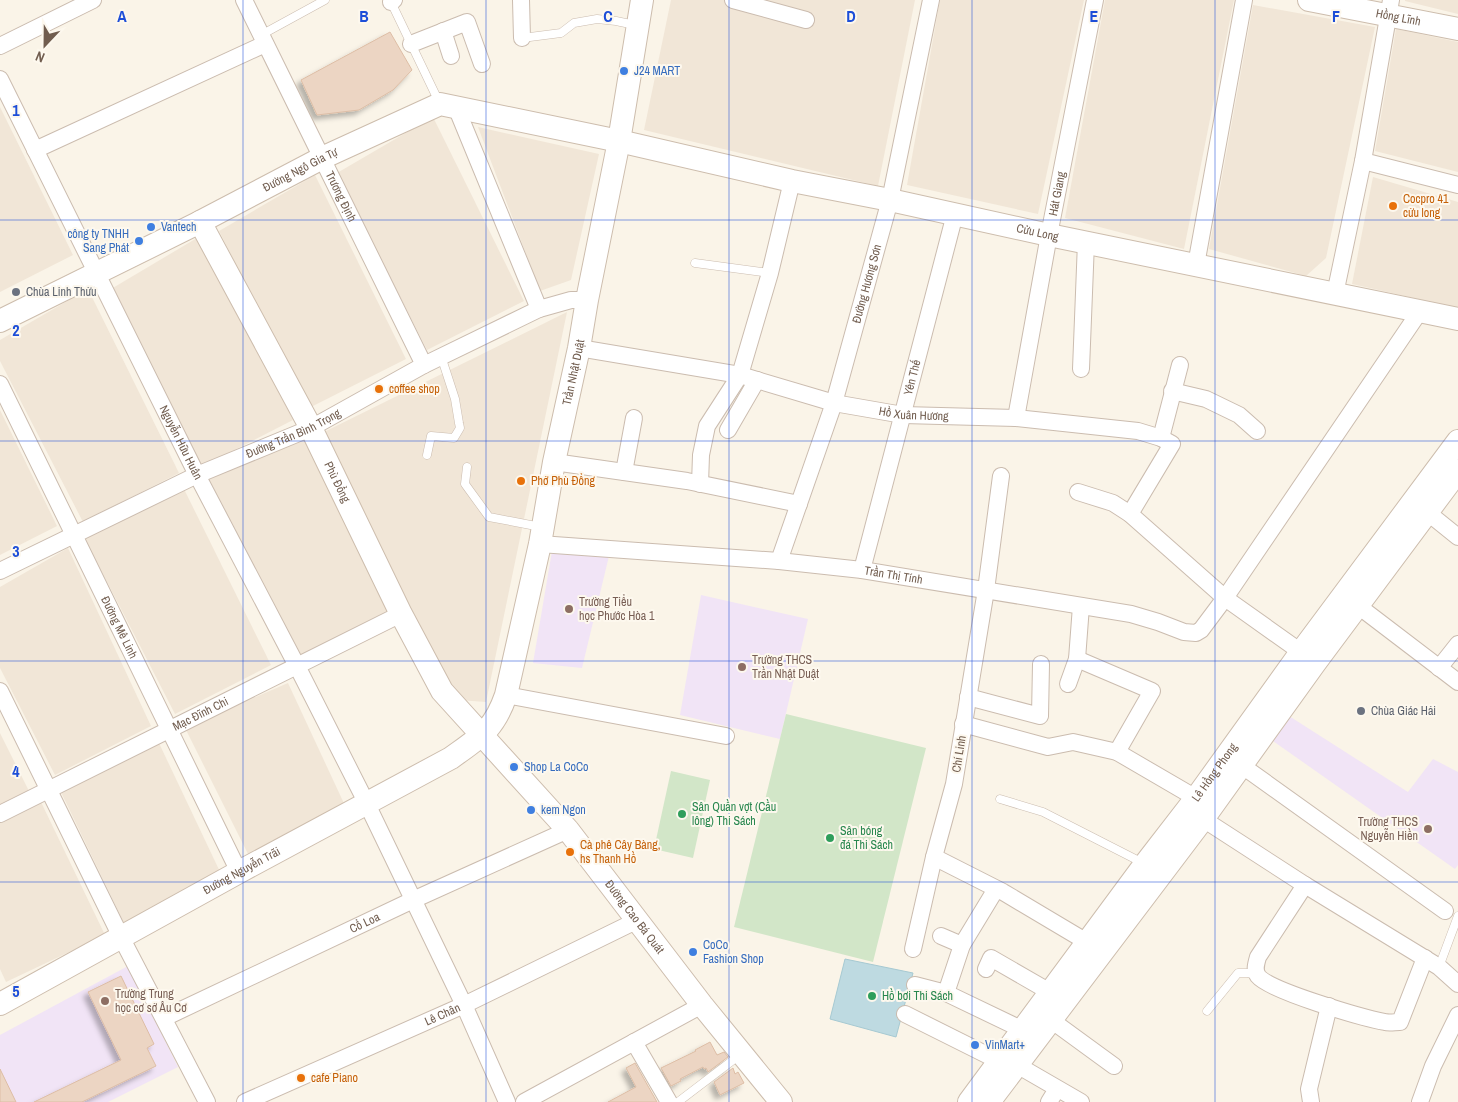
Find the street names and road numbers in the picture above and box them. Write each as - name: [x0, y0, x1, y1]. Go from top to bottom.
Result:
- street label: Hồng Lĩnh: [1374, 5, 1422, 30]
- street label: Đường Ngô Gia Tự: [260, 144, 340, 196]
- street label: Trương Định: [322, 168, 360, 224]
- street label: Hát Giang: [1045, 170, 1069, 217]
- street label: Cửu Long: [1015, 220, 1061, 245]
- street label: Đường Hương Sơn: [848, 243, 885, 325]
- street label: Trần Nhật Duật: [559, 338, 588, 407]
- street label: Yên Thế: [900, 358, 925, 397]
- street label: Nguyễn Hữu Huân: [156, 403, 206, 482]
- street label: Hồ Xuân Hương: [878, 403, 949, 424]
- street label: Đường Trần Bình Trọng: [243, 405, 344, 462]
- street label: Phù Đổng: [320, 459, 354, 506]
- street label: Trần Thị Tính: [863, 563, 924, 588]
- street label: Đường Mê Linh: [97, 594, 141, 661]
- street label: Mạc Đĩnh Chi: [170, 693, 231, 735]
- street label: Chí Linh: [948, 734, 970, 774]
- street label: Lê Hồng Phong: [1188, 739, 1241, 805]
- street label: Đường Nguyễn Trãi: [200, 843, 283, 898]
- street label: Đường Cao Bá Quát: [601, 877, 668, 957]
- street label: Cổ Loa: [347, 909, 383, 937]
- street label: Lê Chân: [422, 1000, 463, 1029]

